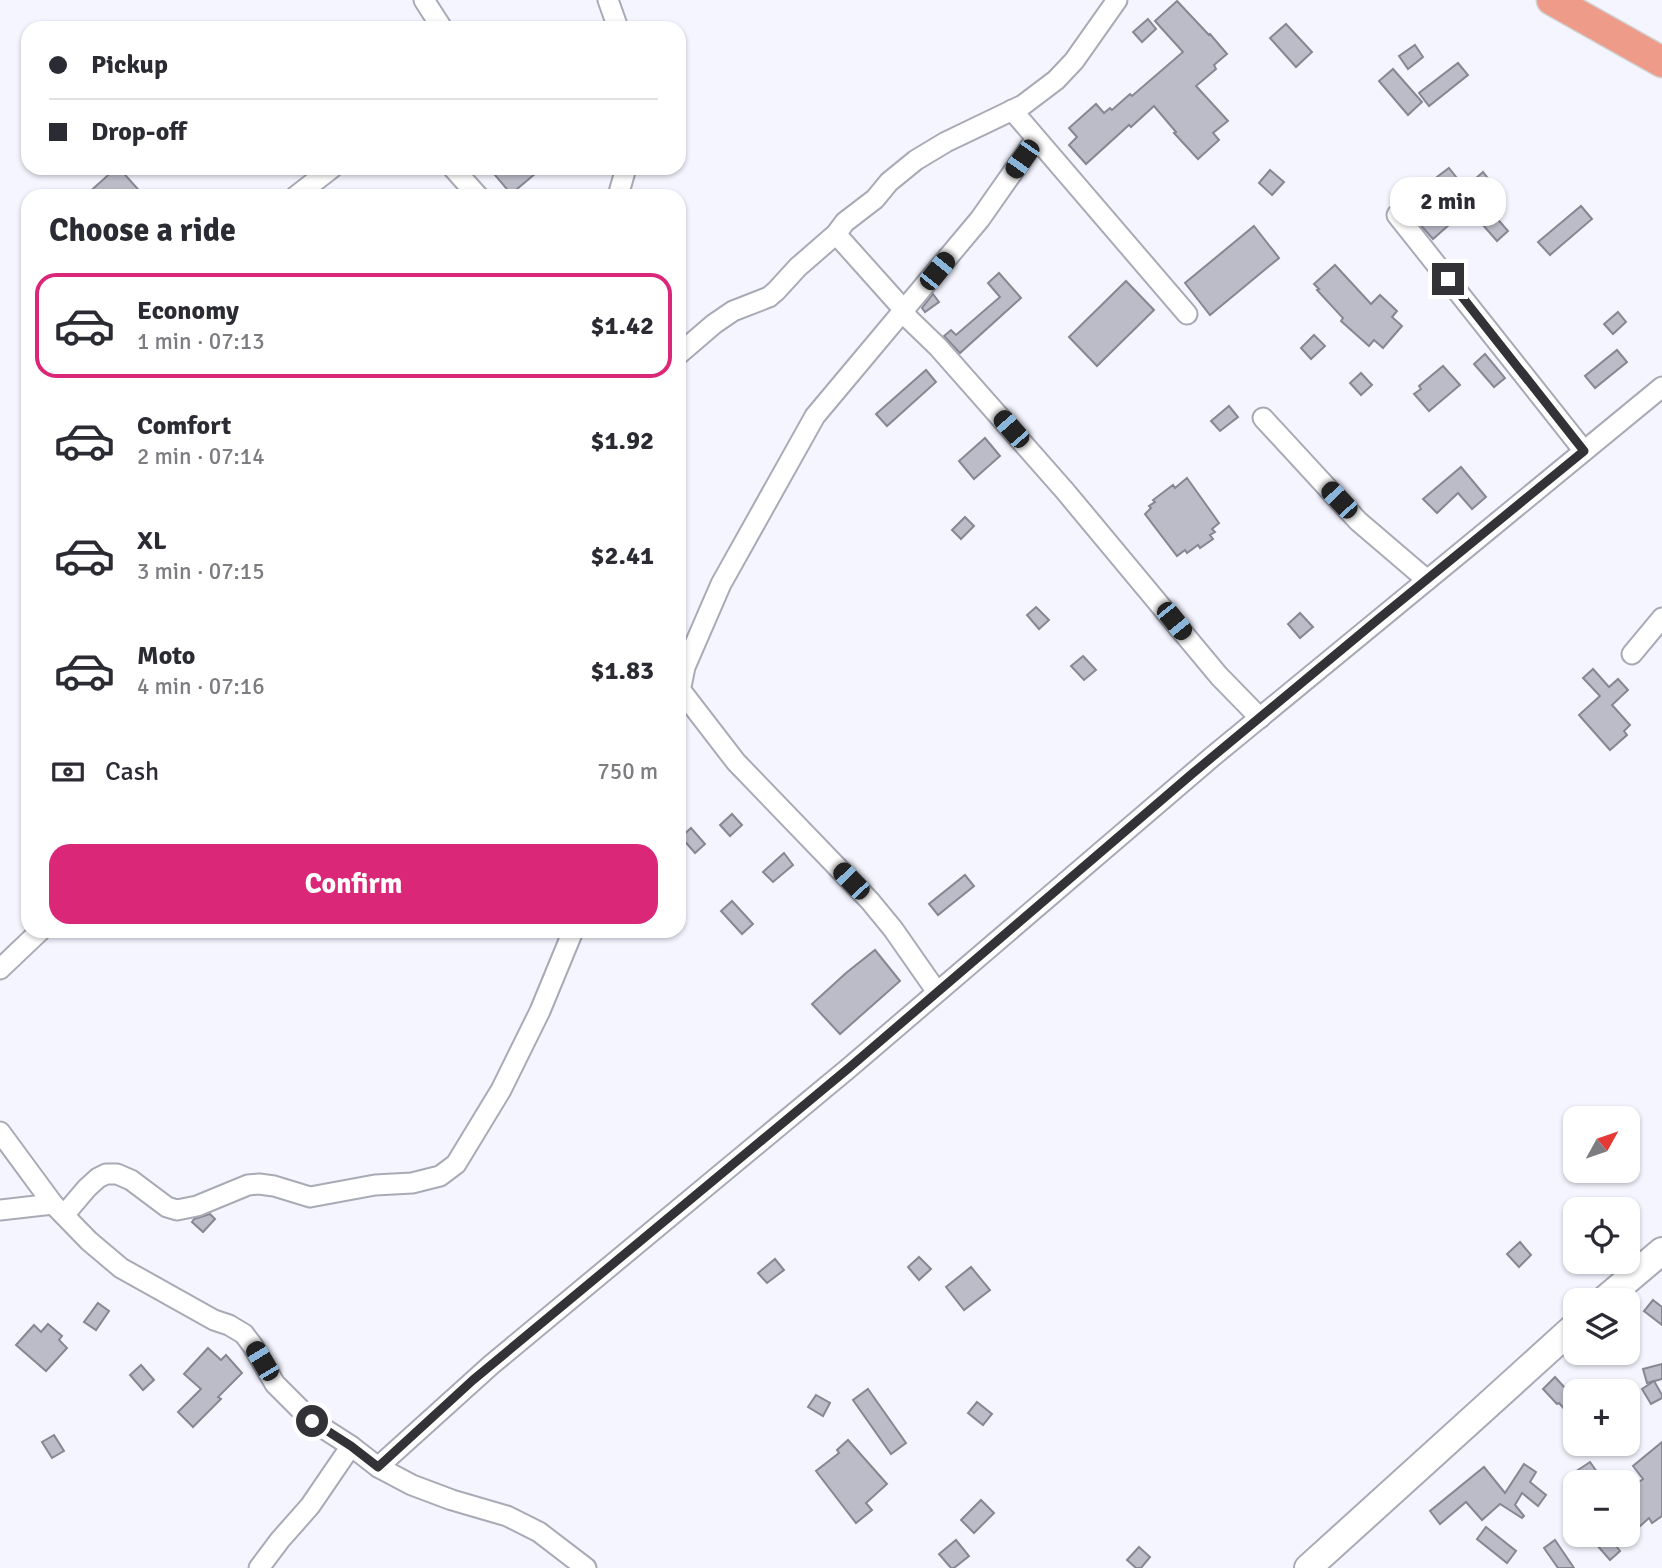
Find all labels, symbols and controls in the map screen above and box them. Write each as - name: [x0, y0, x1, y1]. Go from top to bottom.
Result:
- text: Pickup: [91, 49, 168, 81]
- text: Drop-off: [91, 116, 187, 148]
- car: [1002, 136, 1043, 182]
- callout: 2 min: [1390, 177, 1506, 226]
- text: 2 min: [1420, 187, 1476, 216]
- text: Choose a ride: [49, 211, 236, 250]
- car: [916, 248, 959, 294]
- route end: [1432, 263, 1464, 295]
- icon: car: [53, 294, 116, 357]
- text: Economy: [137, 295, 239, 327]
- text: $1.42: [590, 310, 654, 342]
- text: 1 min · 07:13: [137, 327, 265, 356]
- car: [990, 406, 1033, 452]
- icon: car: [53, 409, 116, 472]
- text: Comfort: [137, 410, 231, 442]
- text: $1.92: [590, 425, 654, 457]
- text: 2 min · 07:14: [137, 442, 265, 471]
- car: [1317, 477, 1362, 523]
- icon: car: [53, 524, 116, 587]
- text: XL: [137, 525, 167, 557]
- text: $2.41: [590, 540, 654, 572]
- text: 3 min · 07:15: [137, 557, 265, 586]
- car: [1153, 598, 1196, 644]
- icon: car: [53, 639, 116, 702]
- text: Moto: [137, 640, 195, 672]
- text: $1.83: [590, 655, 654, 687]
- text: 4 min · 07:16: [137, 672, 265, 701]
- icon: cash: [49, 753, 87, 791]
- text: Cash: [105, 756, 159, 788]
- text: 750 m: [597, 757, 658, 786]
- button: Confirm: [49, 844, 658, 924]
- car: [829, 859, 874, 903]
- north arrow: [1563, 1106, 1640, 1183]
- map controls: [1563, 1106, 1640, 1547]
- button: locate: [1563, 1197, 1640, 1274]
- button: layers: [1563, 1288, 1640, 1365]
- car: [243, 1338, 282, 1384]
- button: +: [1563, 1379, 1640, 1456]
- route start: [296, 1405, 328, 1437]
- button: −: [1563, 1470, 1640, 1547]

